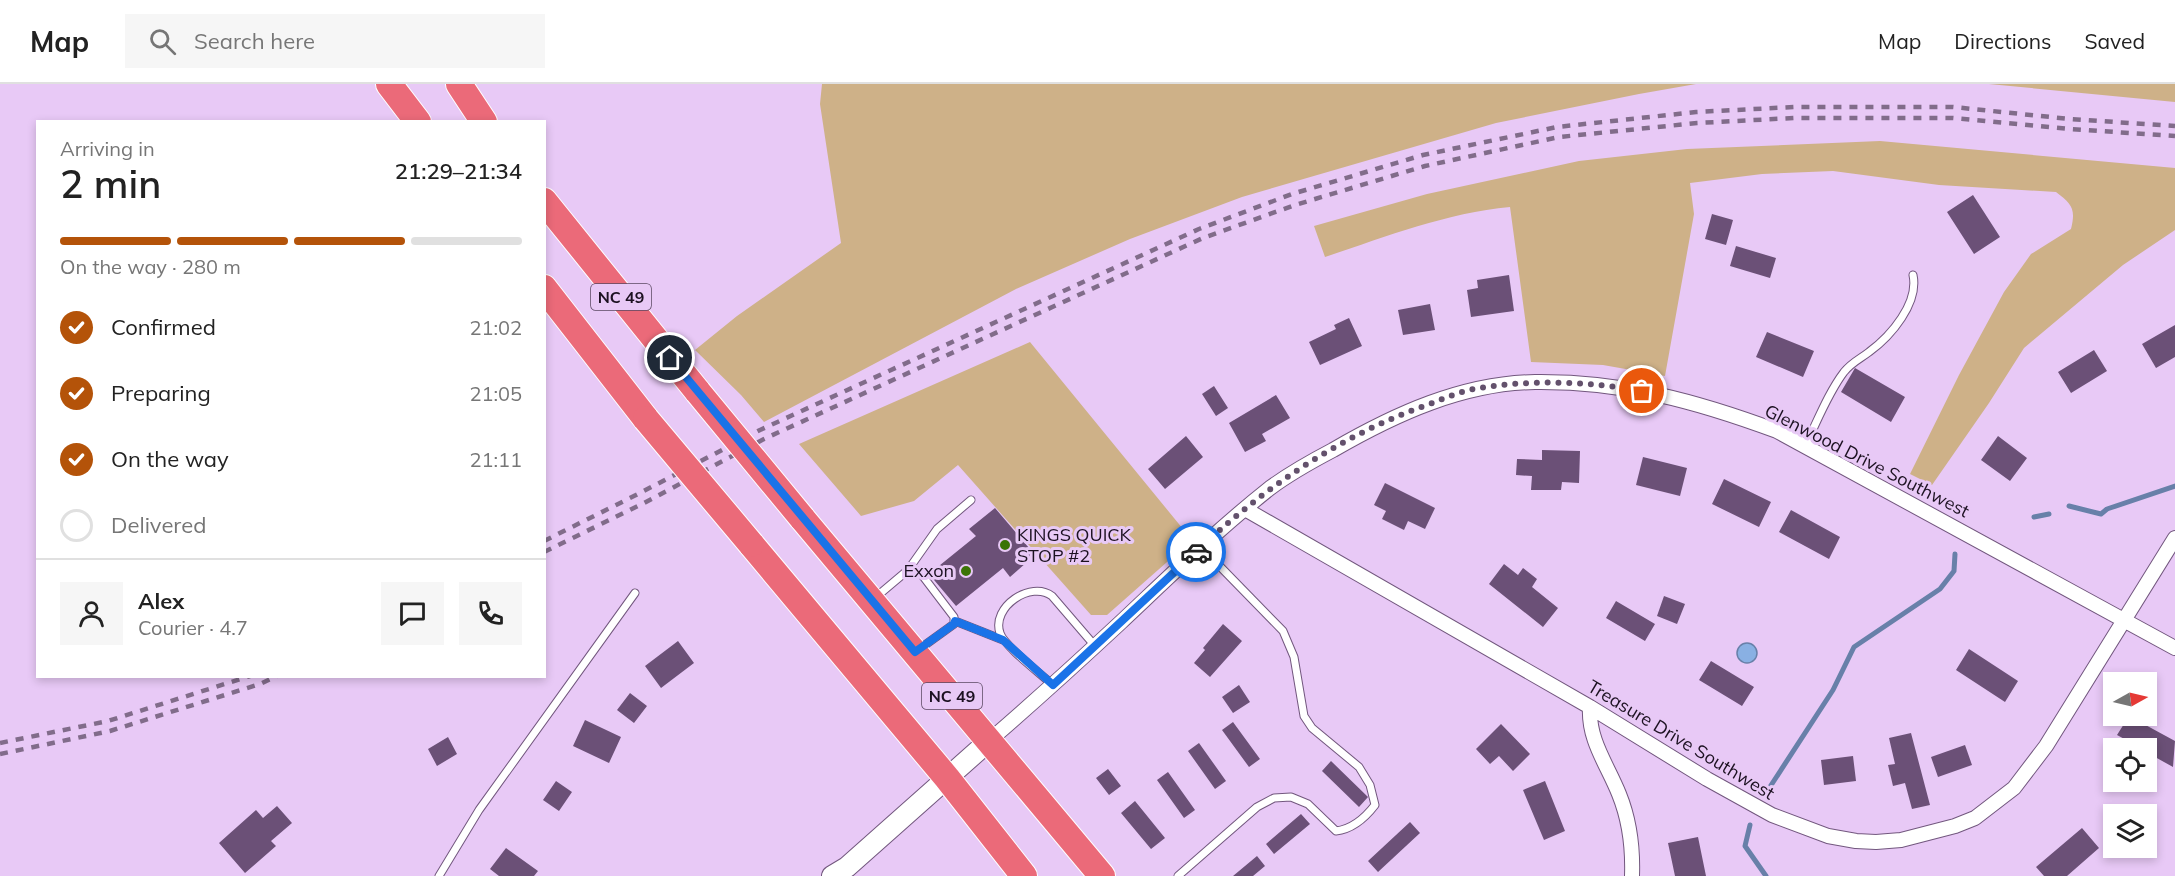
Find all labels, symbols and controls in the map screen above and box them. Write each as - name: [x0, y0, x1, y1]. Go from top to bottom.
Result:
- search box: [125, 14, 545, 68]
- text: Map: [30, 24, 89, 59]
- icon: search: [146, 25, 179, 58]
- text: Search here: [194, 27, 315, 55]
- text: Map: [1878, 28, 1921, 54]
- text: Directions: [1954, 28, 2051, 54]
- text: Saved: [2084, 28, 2145, 54]
- text: Arriving in: [60, 136, 155, 161]
- text: 21:29–21:34: [395, 157, 522, 185]
- text: 2 min: [60, 159, 161, 208]
- text: On the way · 280 m: [60, 254, 241, 279]
- road number: NC 49: [591, 284, 651, 310]
- icon: check: [60, 311, 93, 344]
- text: Confirmed: [111, 313, 216, 341]
- text: 21:02: [469, 315, 522, 340]
- pin: [644, 332, 695, 383]
- icon: home: [653, 341, 686, 374]
- pin: [1616, 365, 1667, 416]
- icon: bag: [1625, 374, 1658, 407]
- icon: check: [60, 377, 93, 410]
- text: Preparing: [111, 379, 211, 407]
- text: 21:05: [469, 381, 522, 406]
- street label: Glenwood Drive Southwest: [1761, 399, 1973, 522]
- icon: check: [60, 443, 93, 476]
- text: On the way: [111, 445, 229, 473]
- text: 21:11: [469, 447, 522, 472]
- text: Delivered: [111, 511, 206, 539]
- courier: [1166, 522, 1226, 582]
- place label: KINGS QUICK STOP #2: [1017, 523, 1132, 567]
- icon: car: [1180, 536, 1213, 569]
- marker: KINGS QUICK STOP #2: [998, 538, 1012, 552]
- place label: Exxon: [904, 559, 954, 582]
- marker: Exxon: [959, 564, 973, 578]
- button: person: [60, 582, 123, 645]
- button: chat: [381, 582, 444, 645]
- button: phone: [459, 582, 522, 645]
- text: Alex: [138, 587, 184, 615]
- text: Courier · 4.7: [138, 615, 248, 640]
- north arrow: [2103, 672, 2157, 726]
- map controls: [2103, 672, 2157, 858]
- street label: Treasure Drive Southwest: [1584, 675, 1779, 805]
- road number: NC 49: [922, 683, 982, 709]
- button: locate: [2103, 738, 2157, 792]
- button: layers: [2103, 804, 2157, 858]

